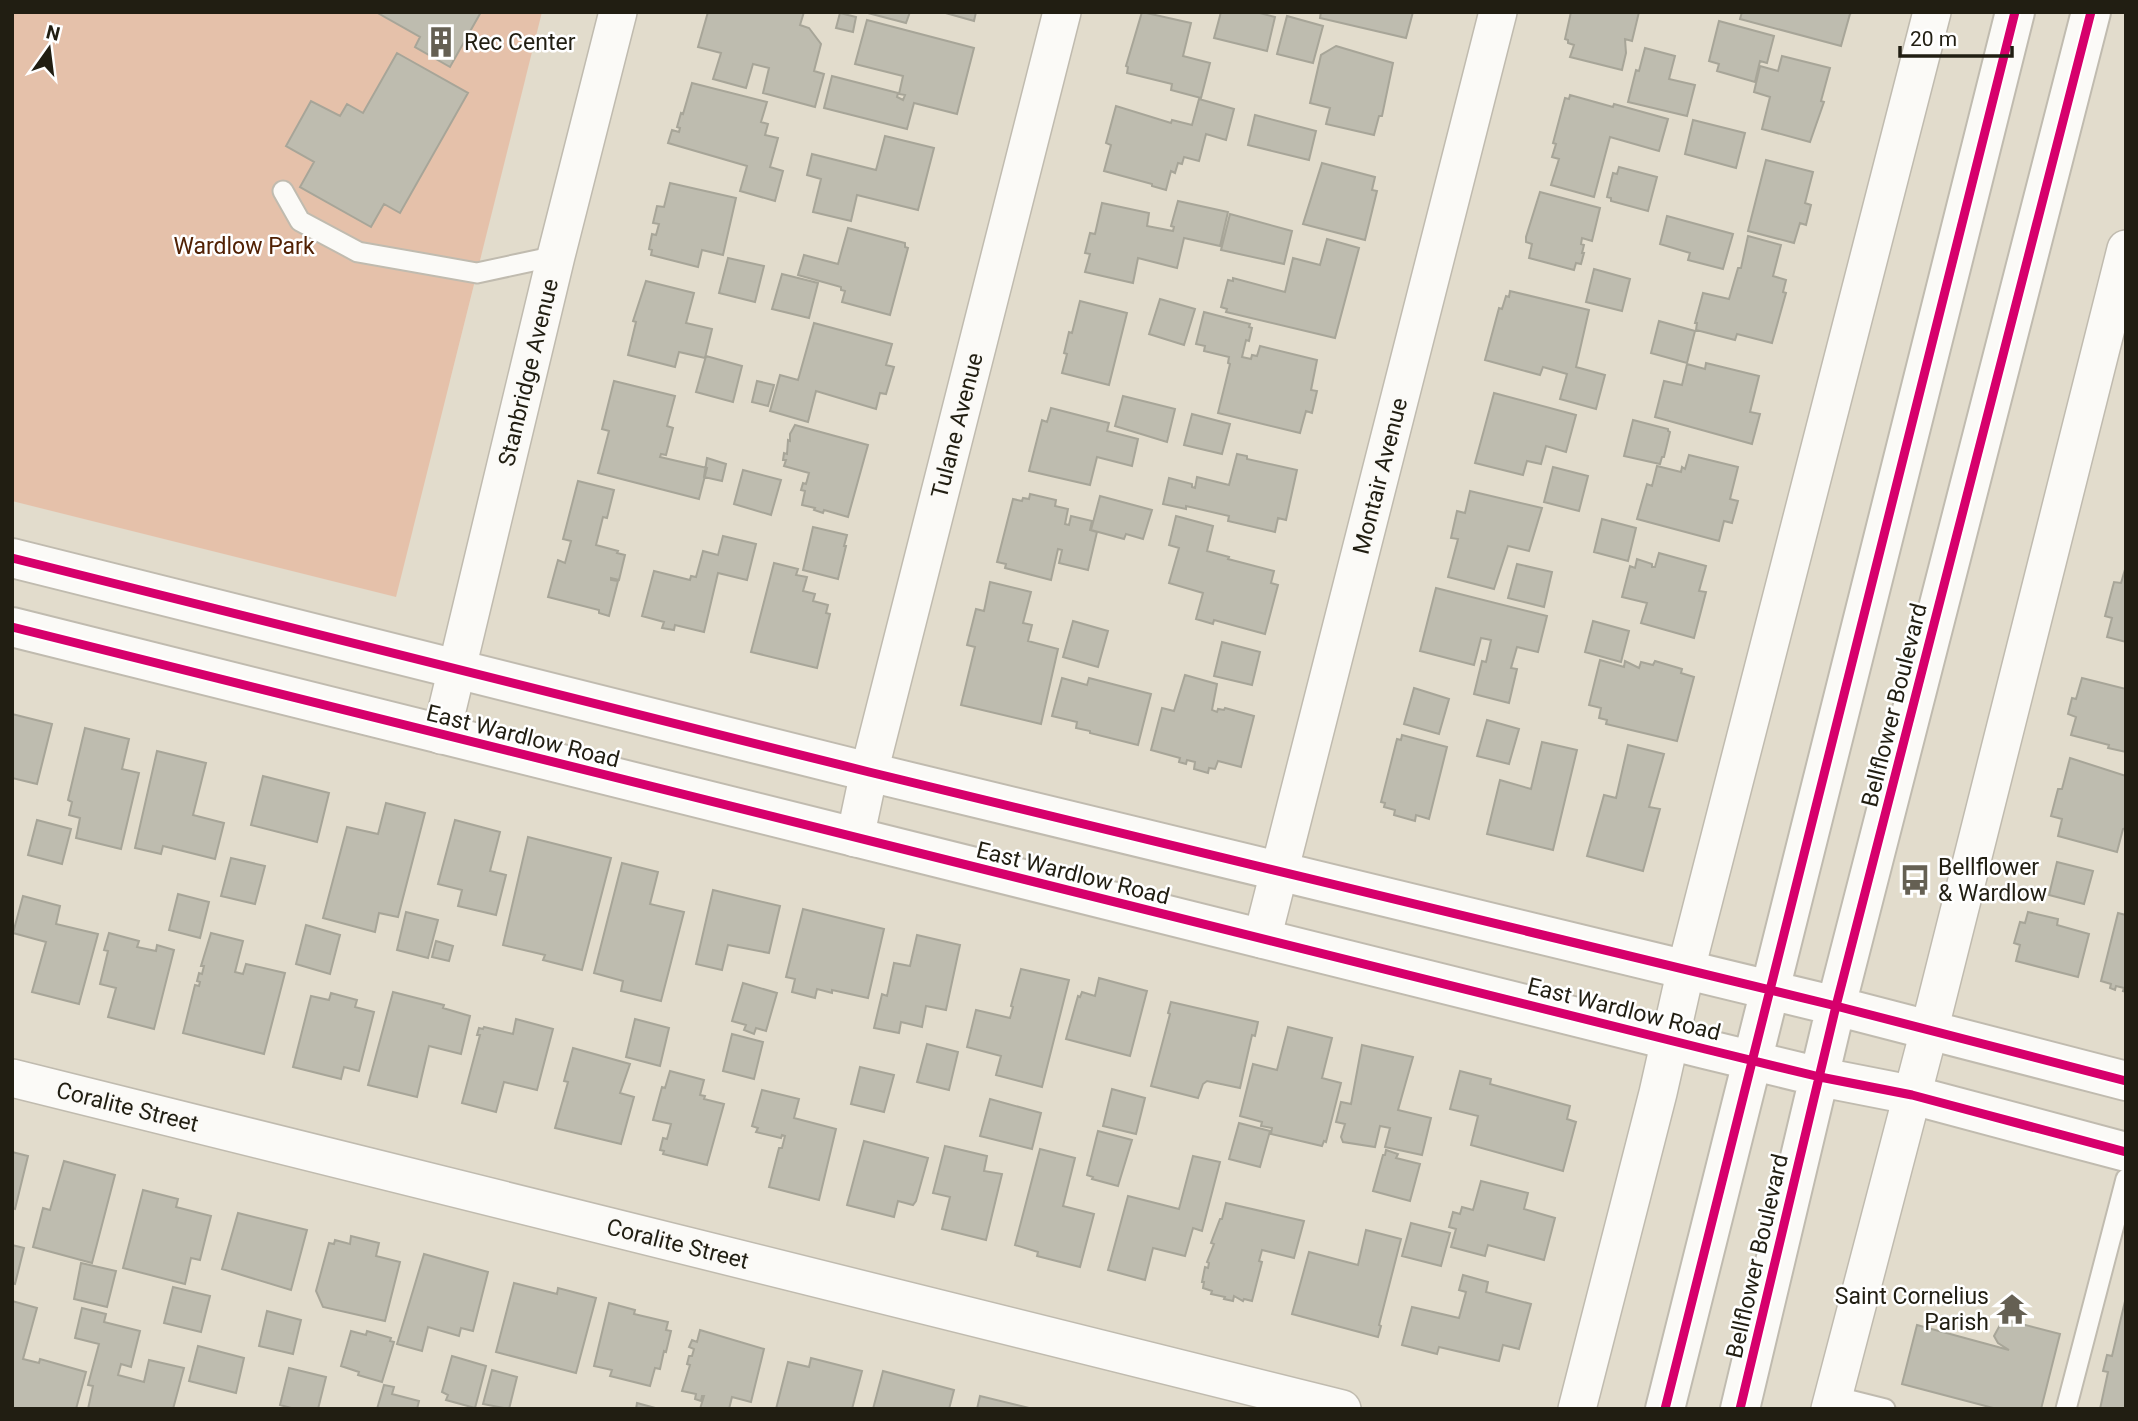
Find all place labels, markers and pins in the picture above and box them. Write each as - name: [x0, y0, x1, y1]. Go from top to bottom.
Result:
- building icon: Rec Center: [424, 25, 458, 59]
- place label: Rec Center: [464, 29, 576, 56]
- place label: Bellflower & Wardlow: [1938, 854, 2047, 907]
- bus stop icon: Bellflower & Wardlow: [1898, 863, 1932, 897]
- place label: Saint Cornelius Parish: [1835, 1283, 1989, 1336]
- temple icon: Saint Cornelius Parish: [1995, 1292, 2029, 1326]

